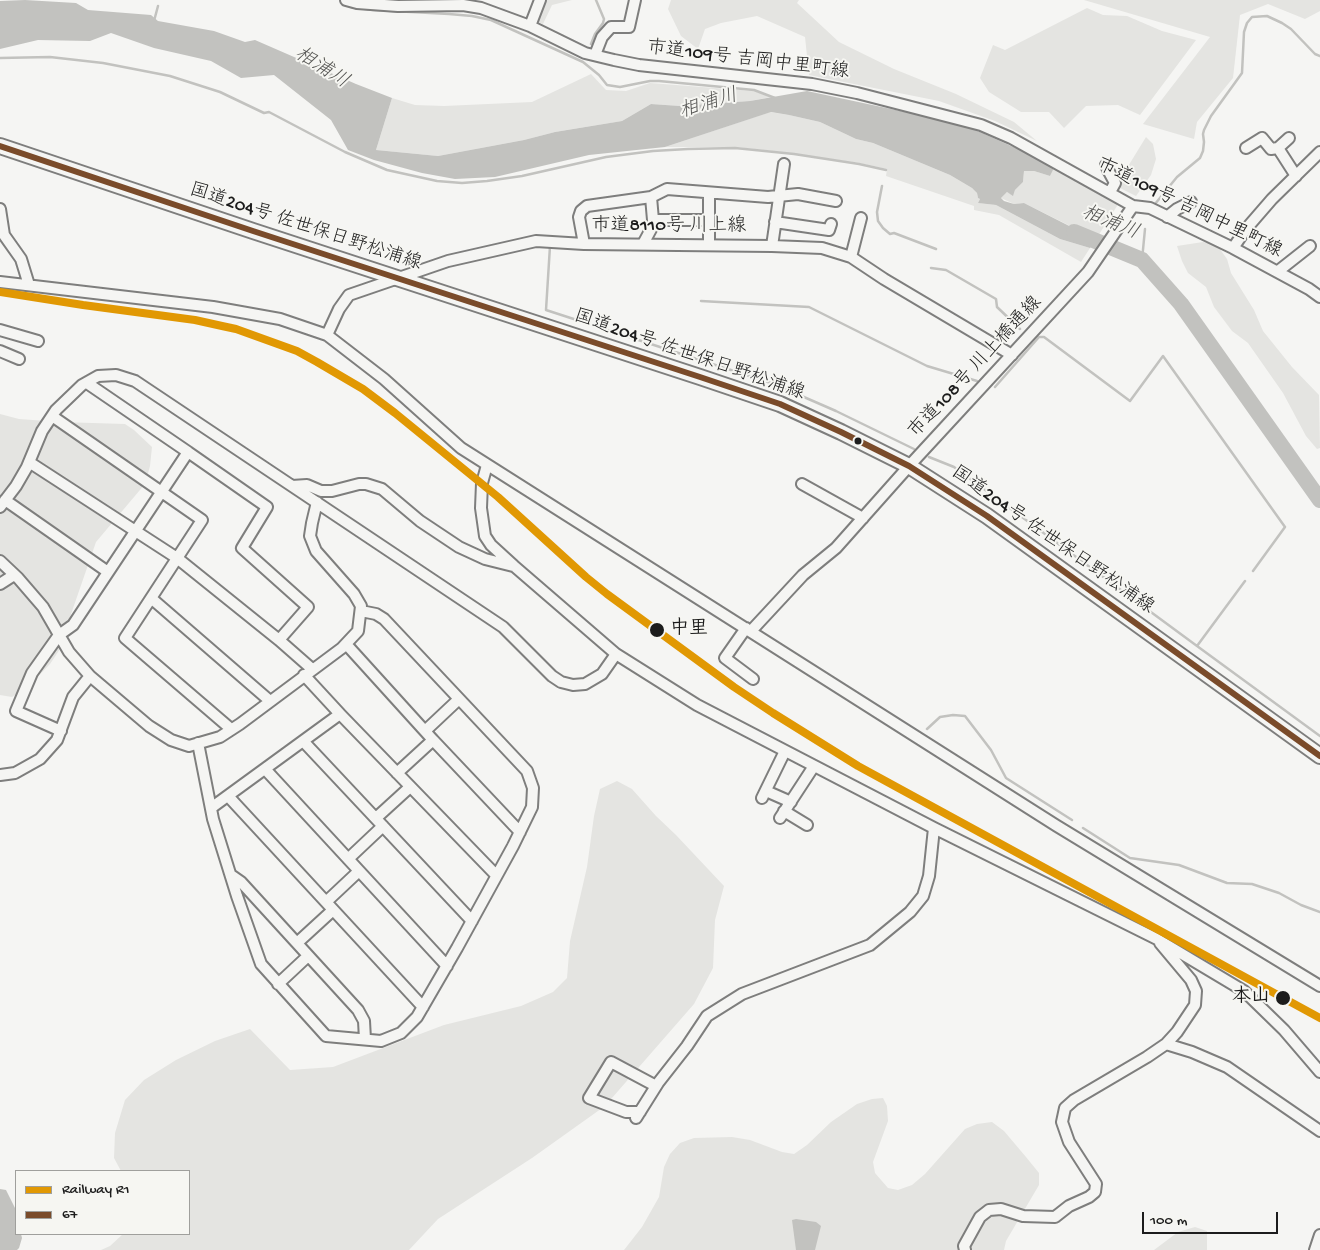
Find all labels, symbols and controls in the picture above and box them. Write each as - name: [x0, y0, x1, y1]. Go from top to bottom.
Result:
- street label: 市道109号 吉岡中里町線: [646, 37, 850, 85]
- water label: 相浦川: [289, 43, 353, 95]
- water label: 相浦川: [677, 85, 741, 125]
- street label: 市道109号 吉岡中里町線: [1093, 154, 1285, 264]
- street label: 国道204号 佐世保日野松浦線: [186, 180, 424, 276]
- water label: 相浦川: [1078, 202, 1142, 246]
- street label: 市道8110号 川上線: [591, 216, 747, 238]
- street label: 市道108号 川上橋通線: [904, 292, 1048, 444]
- street label: 国道204号 佐世保日野松浦線: [571, 306, 807, 406]
- unlabelled marker: [853, 436, 863, 446]
- street label: 国道204号 佐世保日野松浦線: [946, 462, 1158, 620]
- place label: 中里: [670, 619, 708, 641]
- marker: 中里: [648, 621, 666, 639]
- place label: 本山: [1232, 987, 1270, 1009]
- marker: 本山: [1274, 989, 1292, 1007]
- legend: [15, 1170, 190, 1235]
- text: Railway R1: [62, 1181, 130, 1199]
- scale bar: [1145, 1202, 1281, 1234]
- text: 67: [62, 1206, 77, 1224]
- text: 100 m: [1150, 1212, 1187, 1230]

